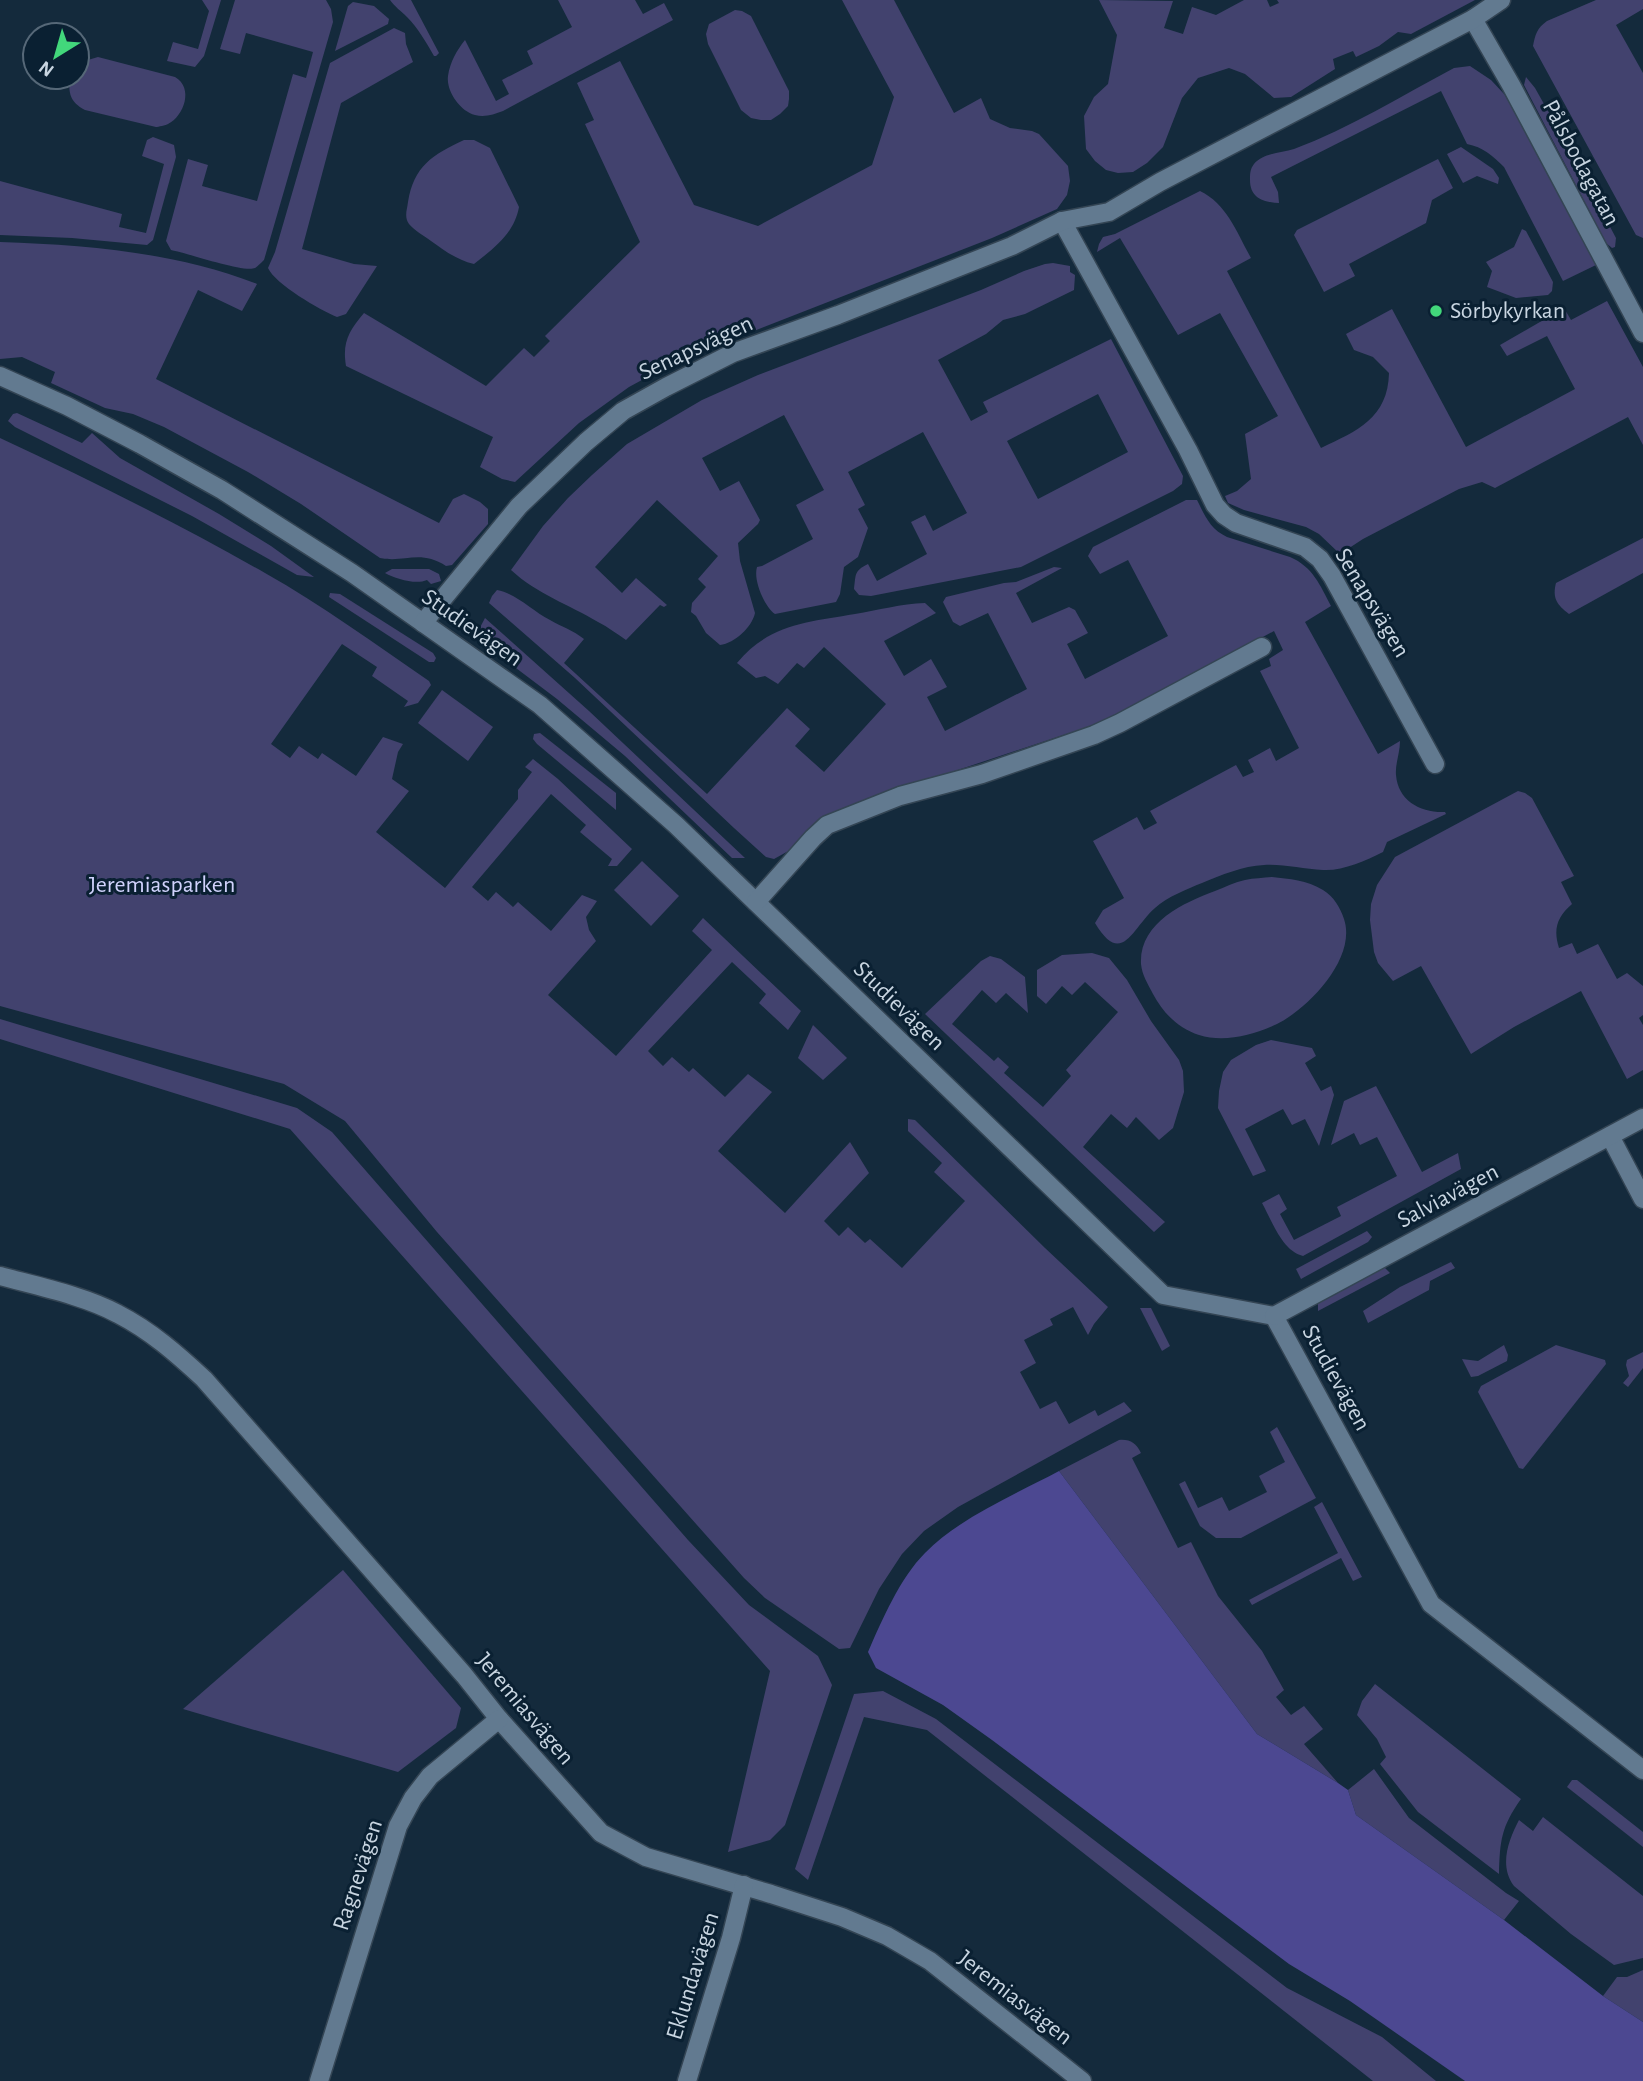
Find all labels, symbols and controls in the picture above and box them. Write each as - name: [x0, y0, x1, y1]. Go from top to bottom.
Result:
- north arrow: [21, 21, 91, 91]
- text: N: [36, 57, 58, 80]
- street label: Pålsbodagatan: [1538, 96, 1624, 230]
- place label: Sörbykyrkan: [1450, 299, 1565, 323]
- marker: Sörbykyrkan: [1428, 303, 1444, 319]
- street label: Senapsvägen: [635, 311, 757, 385]
- street label: Senapsvägen: [1330, 544, 1414, 662]
- street label: Studievägen: [417, 585, 527, 671]
- park label: Jeremiasparken: [89, 873, 235, 897]
- street label: Studievägen: [849, 957, 949, 1055]
- street label: Salviavägen: [1394, 1159, 1502, 1233]
- street label: Studievägen: [1297, 1321, 1375, 1435]
- street label: Jeremiasvägen: [472, 1649, 578, 1769]
- street label: Ragnevägen: [329, 1817, 387, 1933]
- street label: Eklundavägen: [662, 1909, 724, 2043]
- street label: Jeremiasvägen: [953, 1946, 1077, 2050]

